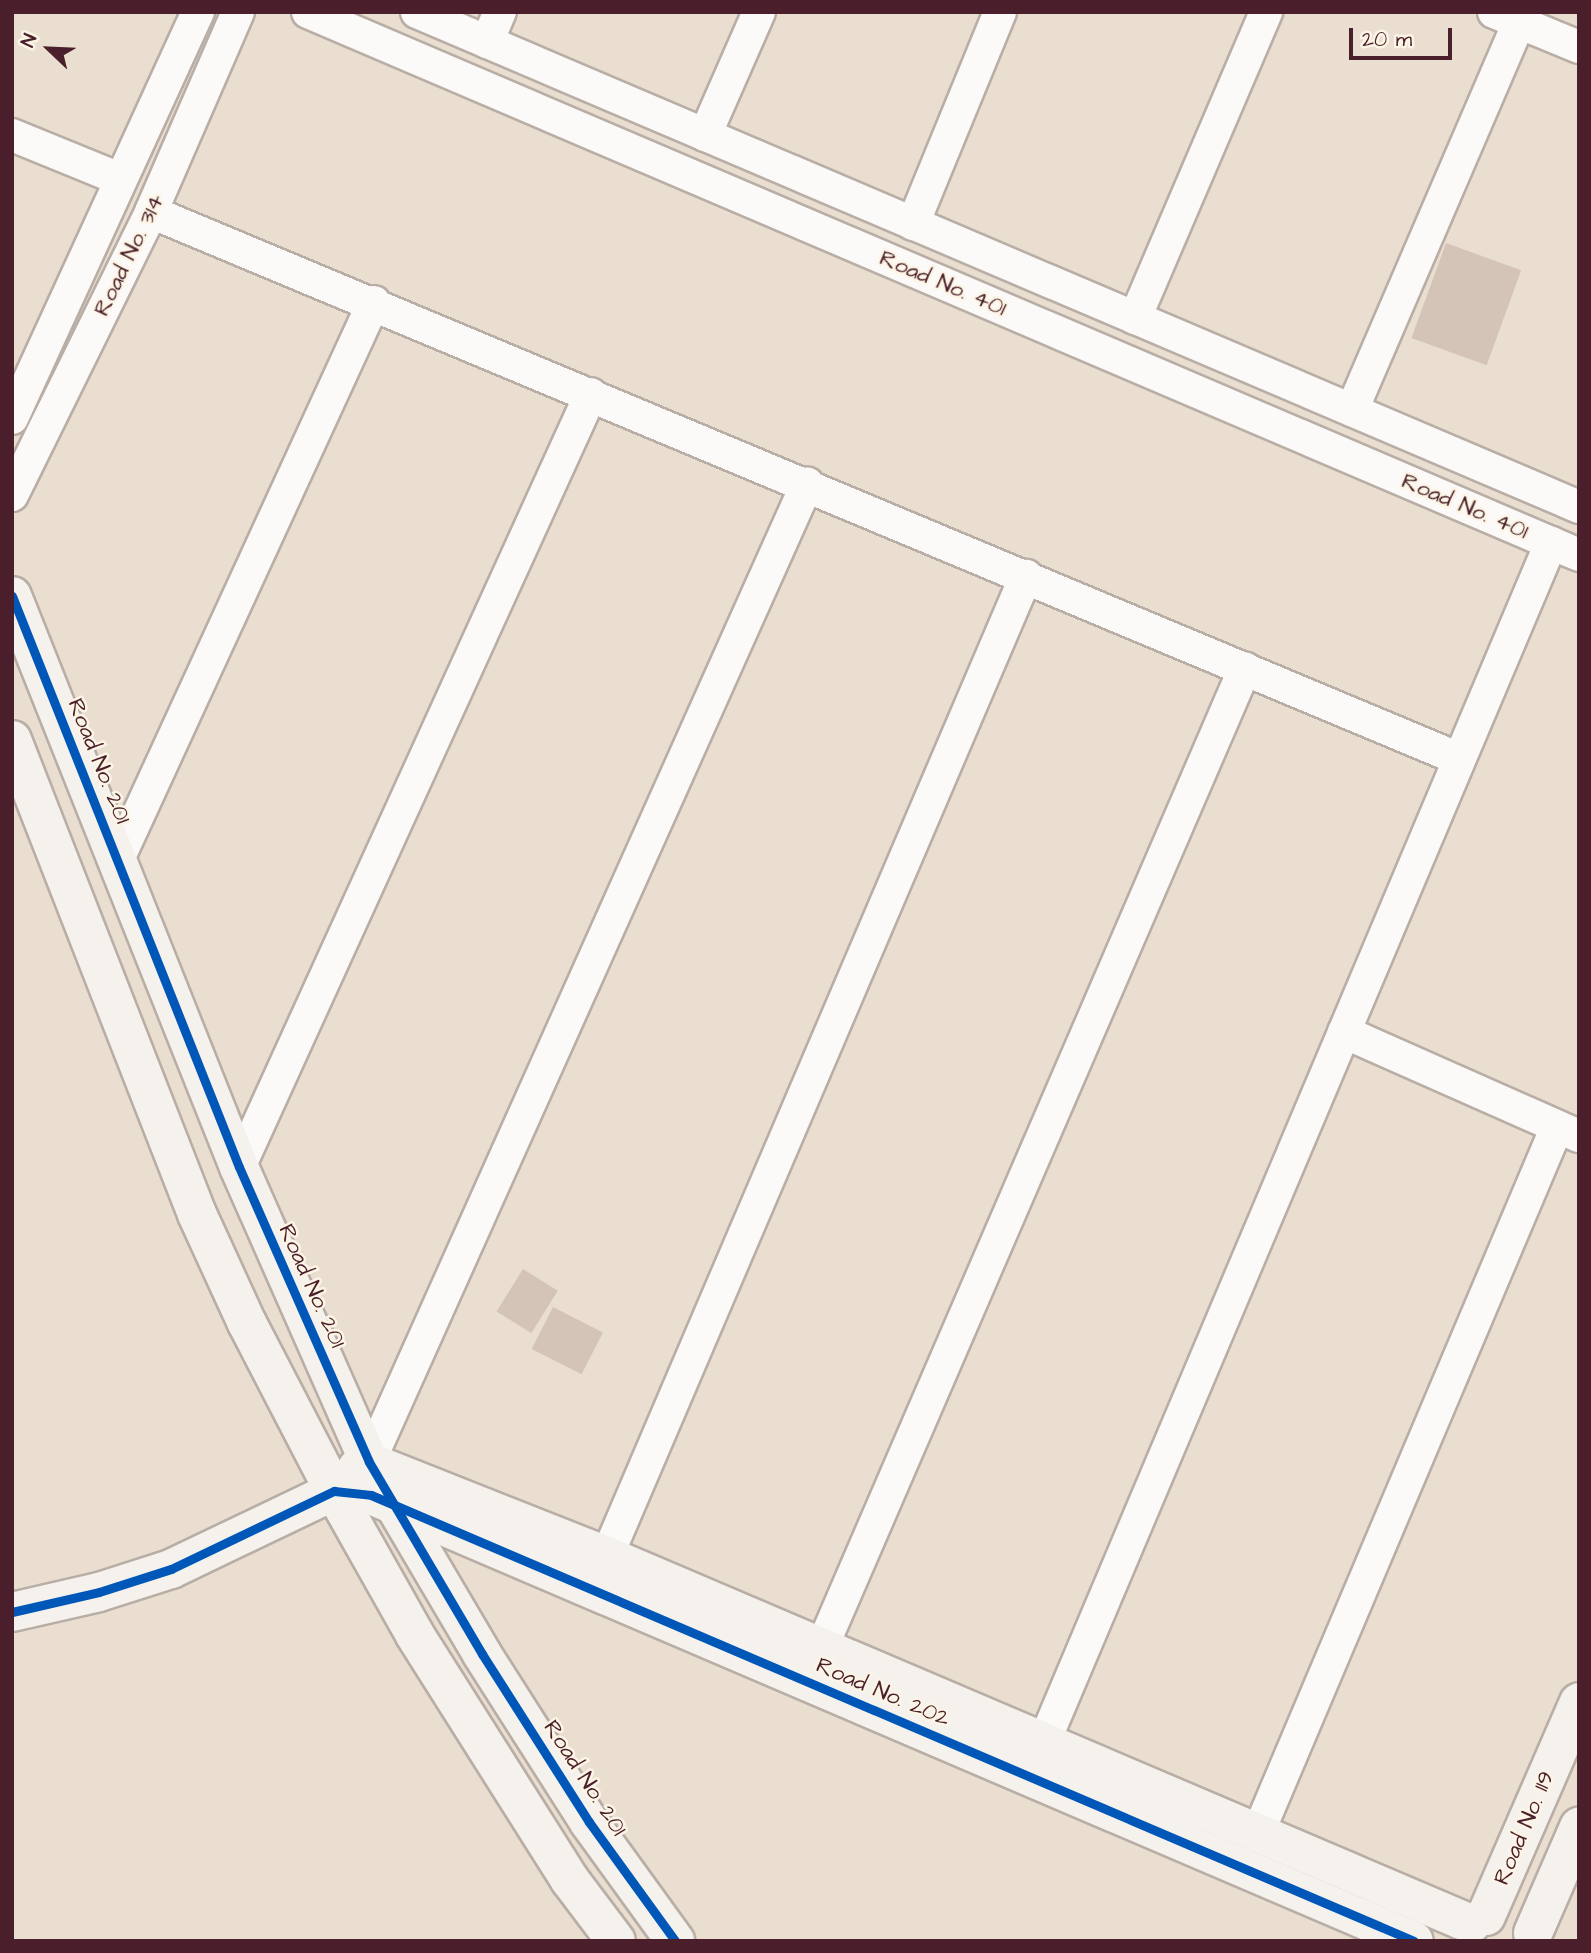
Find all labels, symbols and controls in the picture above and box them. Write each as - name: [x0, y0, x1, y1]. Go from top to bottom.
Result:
- north arrow: [14, 14, 84, 84]
- scale bar: [1353, 14, 1456, 58]
- text: 20 m: [1362, 25, 1412, 54]
- text: N: [14, 30, 44, 51]
- street label: Road No. 314: [88, 190, 170, 320]
- street label: Road No. 401: [875, 244, 1011, 322]
- street label: Road No. 401: [1397, 467, 1533, 545]
- street label: Road No. 201: [61, 694, 137, 828]
- street label: Road No. 201: [272, 1220, 352, 1352]
- street label: Road No. 202: [812, 1651, 954, 1733]
- street label: Road No. 201: [537, 1715, 633, 1841]
- street label: Road No. 119: [1488, 1767, 1560, 1889]

